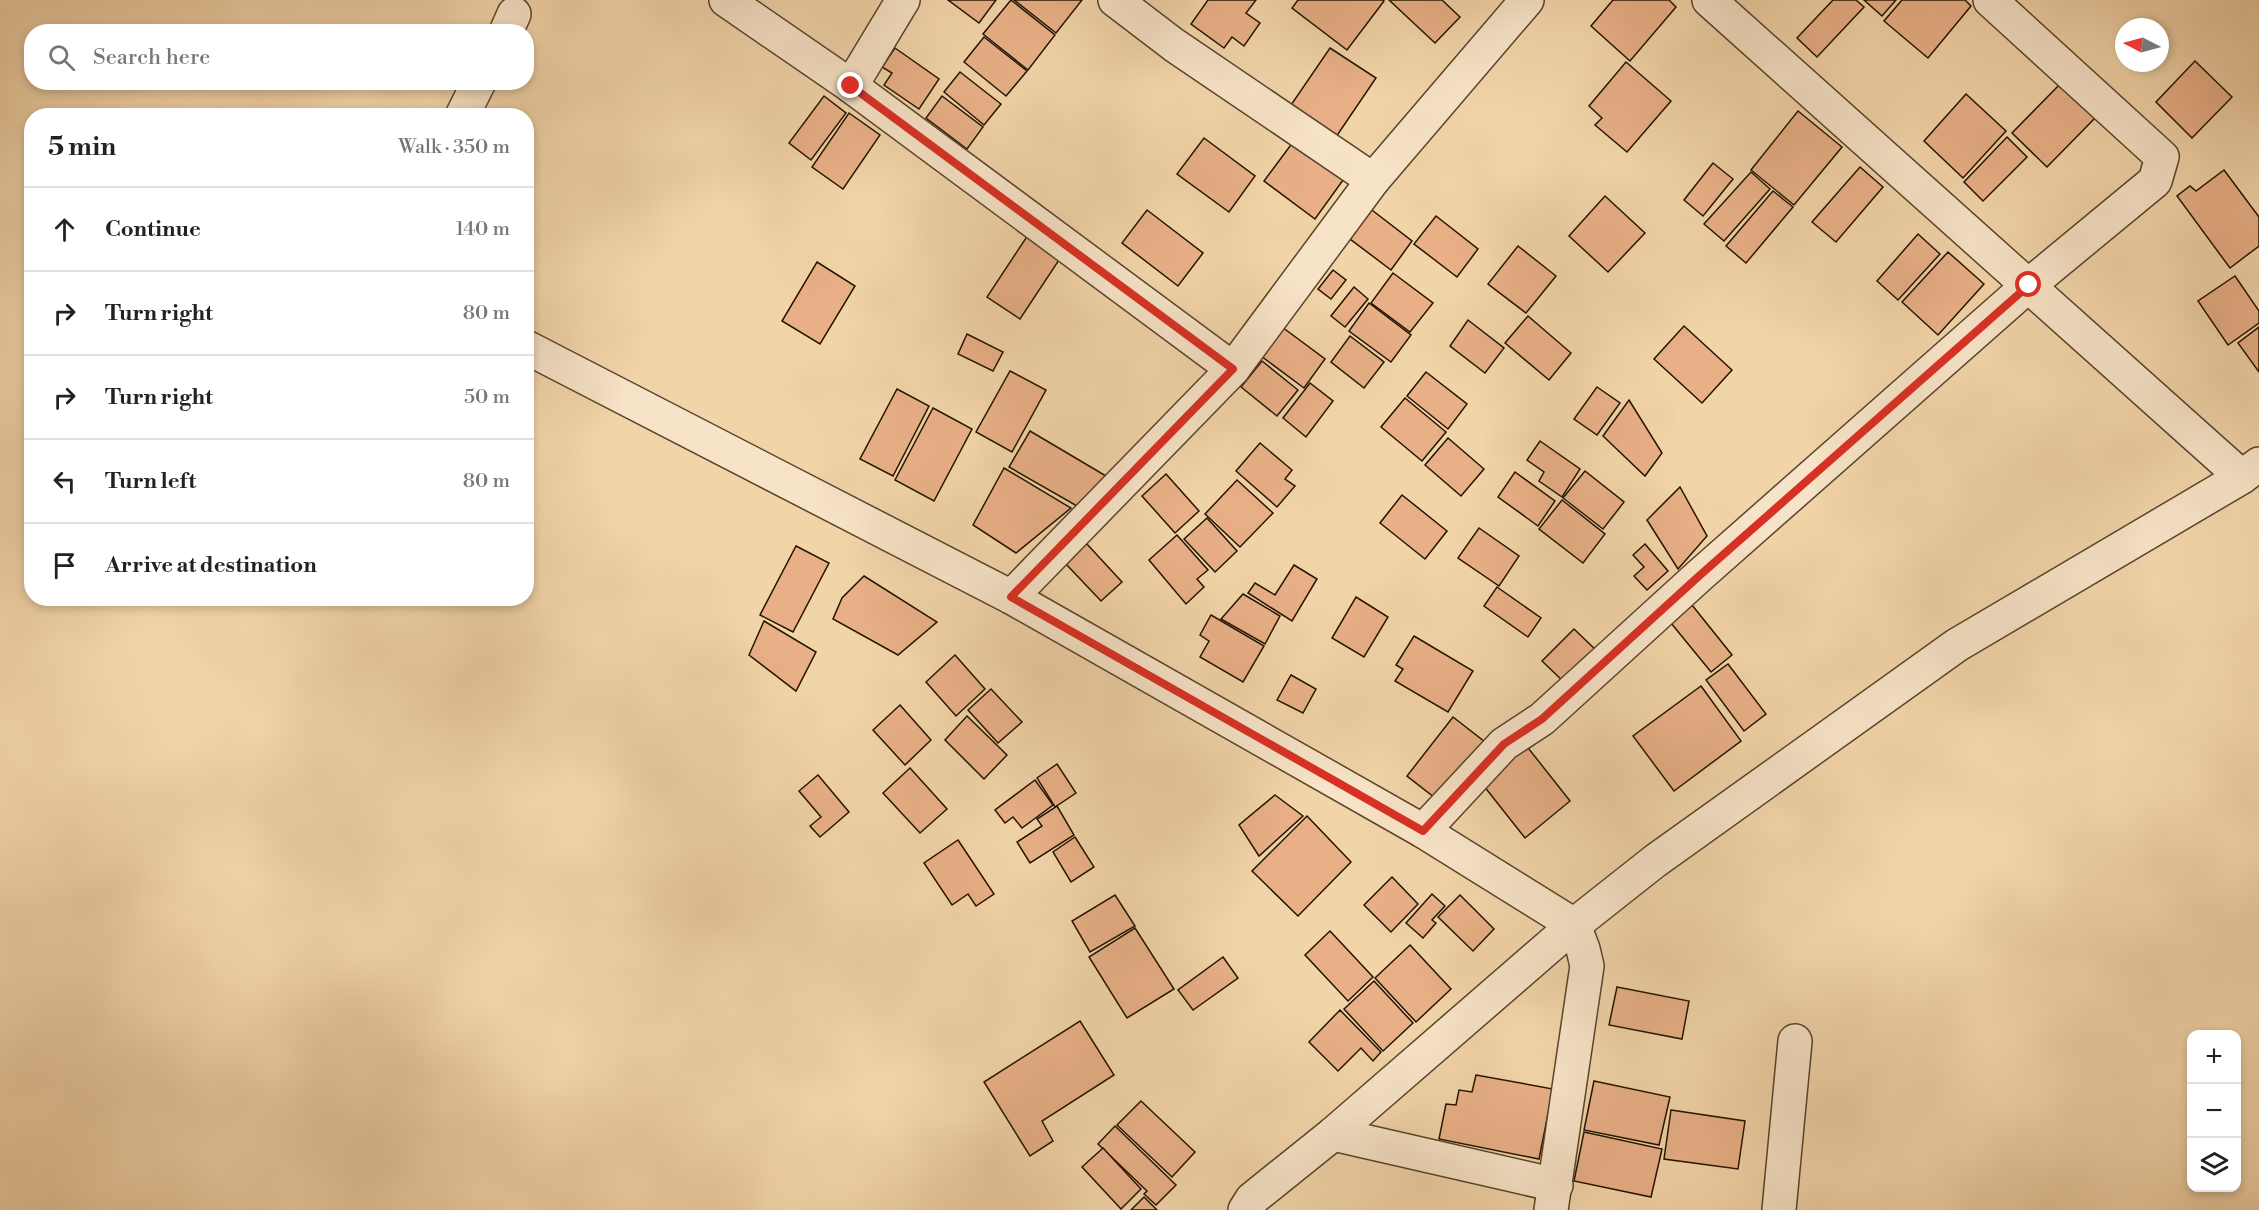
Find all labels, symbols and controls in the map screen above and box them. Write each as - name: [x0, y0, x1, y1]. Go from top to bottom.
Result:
- north arrow: [2115, 18, 2169, 72]
- search box: [24, 24, 534, 90]
- icon: search: [45, 41, 78, 74]
- text: Search here: [93, 44, 210, 71]
- route end: [837, 72, 863, 98]
- text: 5 min: [48, 131, 116, 163]
- text: Walk · 350 m: [398, 135, 510, 160]
- icon: ahead: [48, 213, 81, 246]
- text: Continue: [105, 216, 201, 243]
- text: 140 m: [455, 217, 510, 242]
- route start: [2015, 271, 2041, 297]
- icon: right: [48, 297, 81, 330]
- text: Turn right: [105, 300, 213, 327]
- text: 80 m: [463, 301, 510, 326]
- icon: right: [48, 381, 81, 414]
- text: Turn right: [105, 384, 213, 411]
- text: 50 m: [464, 385, 510, 410]
- icon: left: [48, 465, 81, 498]
- text: Turn left: [105, 468, 196, 495]
- text: 80 m: [463, 469, 510, 494]
- icon: arrive: [48, 549, 81, 582]
- text: Arrive at destination: [105, 552, 317, 579]
- map controls: [2187, 1030, 2241, 1192]
- button: +: [2187, 1030, 2241, 1084]
- button: −: [2187, 1084, 2241, 1138]
- button: layers: [2187, 1138, 2241, 1192]

